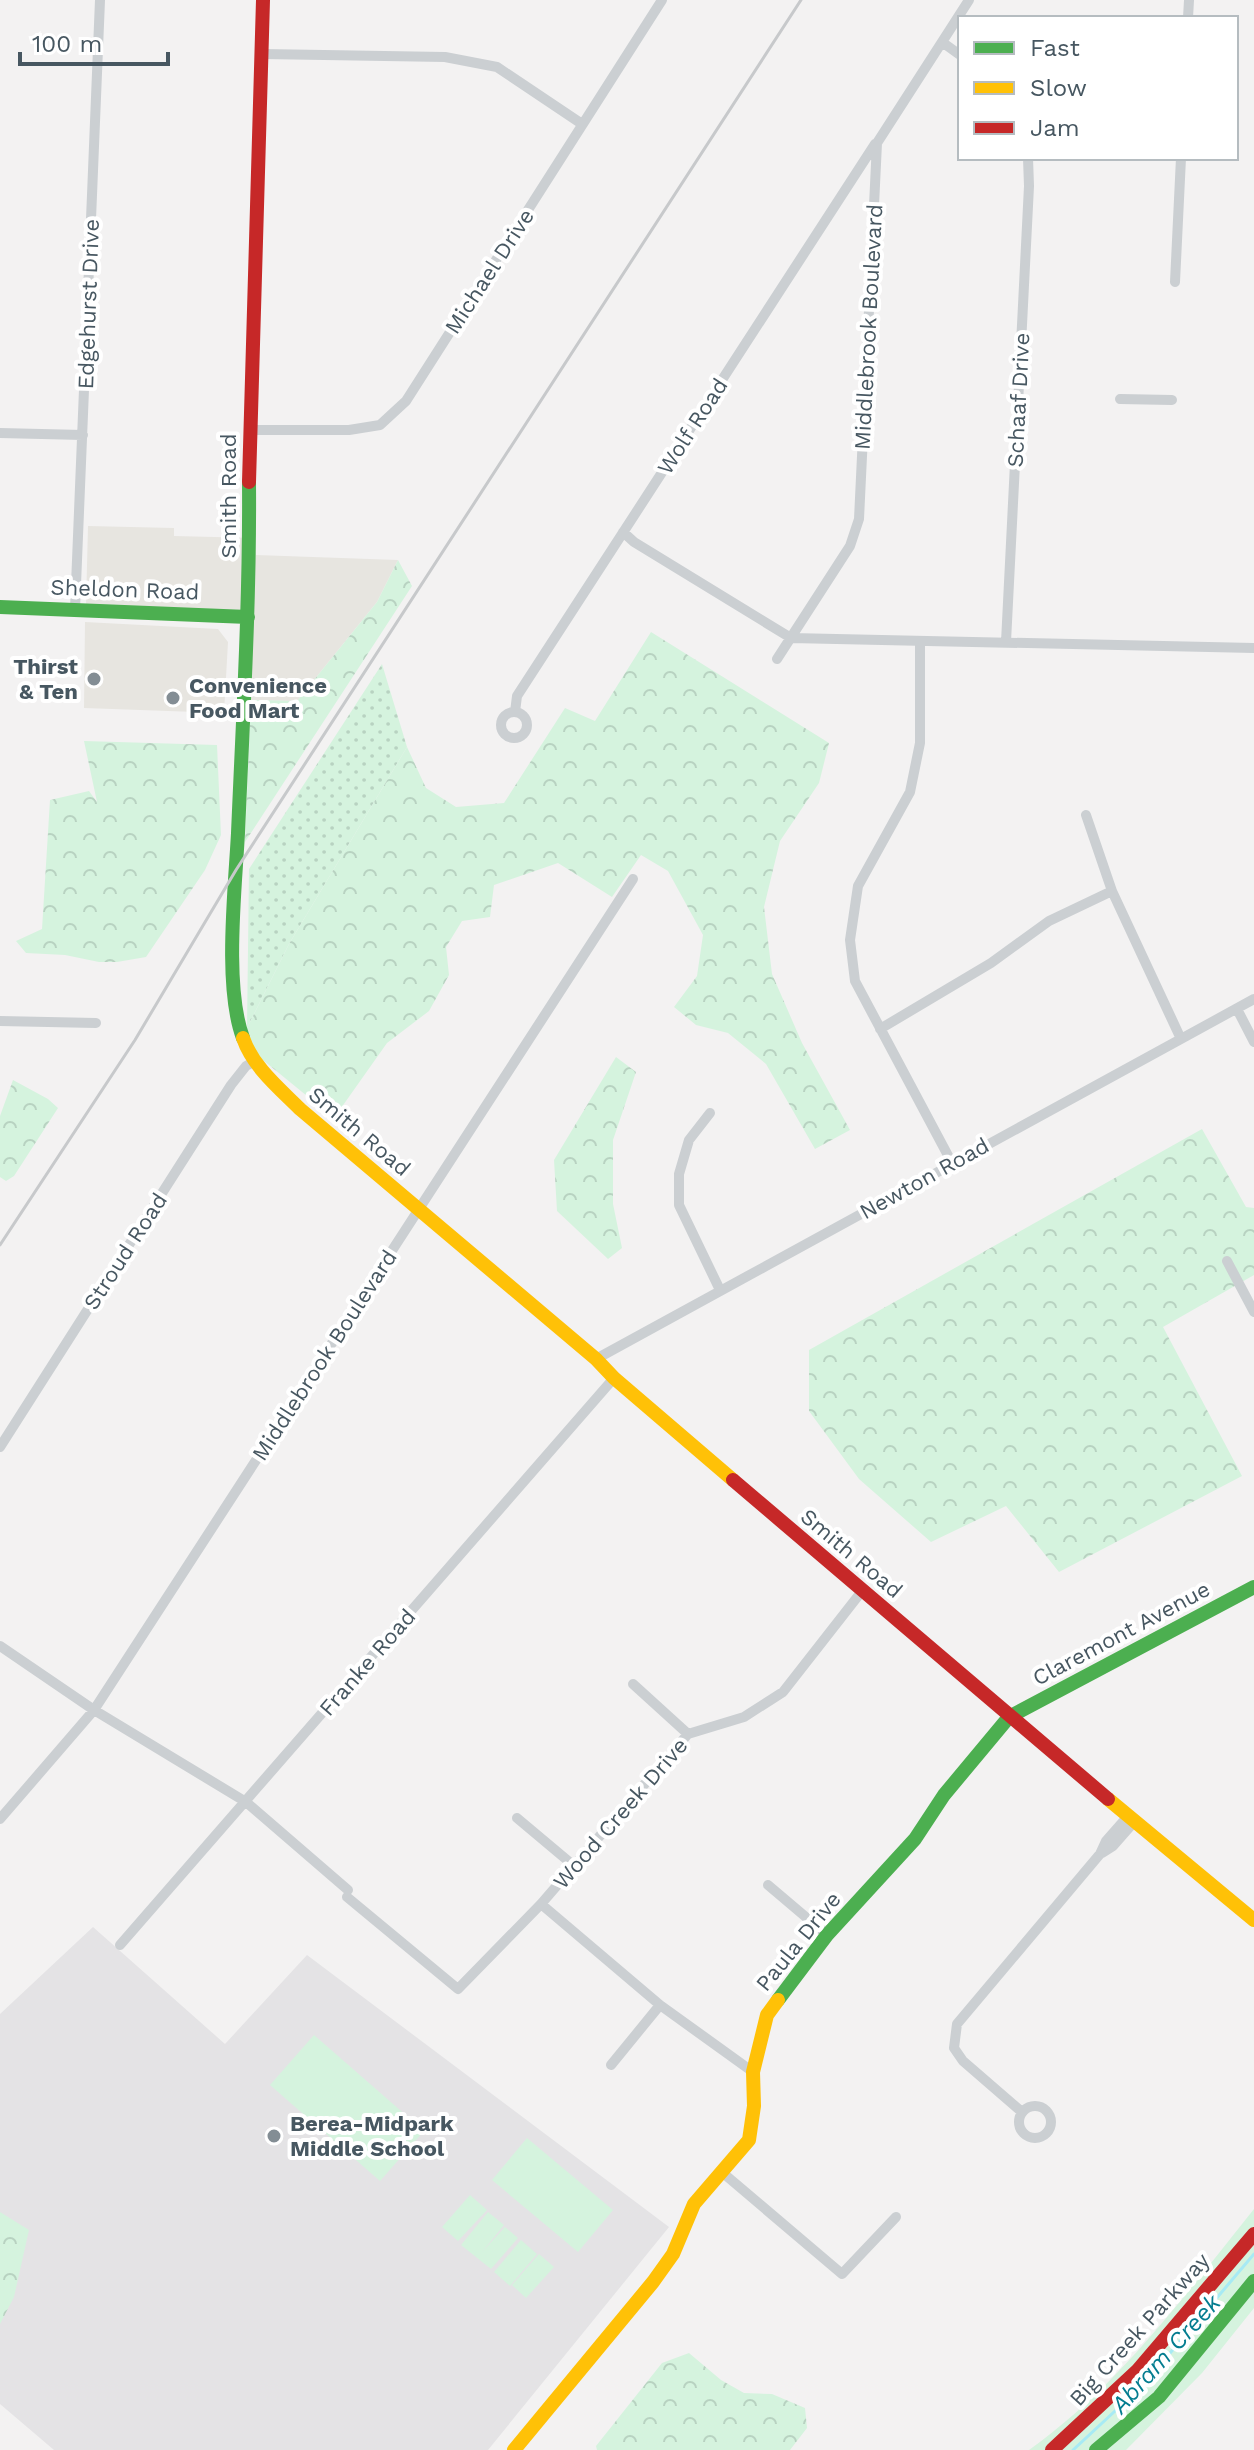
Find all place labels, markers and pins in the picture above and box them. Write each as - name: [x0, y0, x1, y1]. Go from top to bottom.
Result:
- place label: Thirst & Ten: [13, 654, 78, 704]
- marker: Thirst & Ten: [85, 670, 103, 688]
- place label: Convenience Food Mart: [189, 673, 327, 723]
- marker: Convenience Food Mart: [164, 689, 182, 707]
- place label: Berea-Midpark Middle School: [290, 2111, 454, 2161]
- marker: Berea-Midpark Middle School: [265, 2127, 283, 2145]

